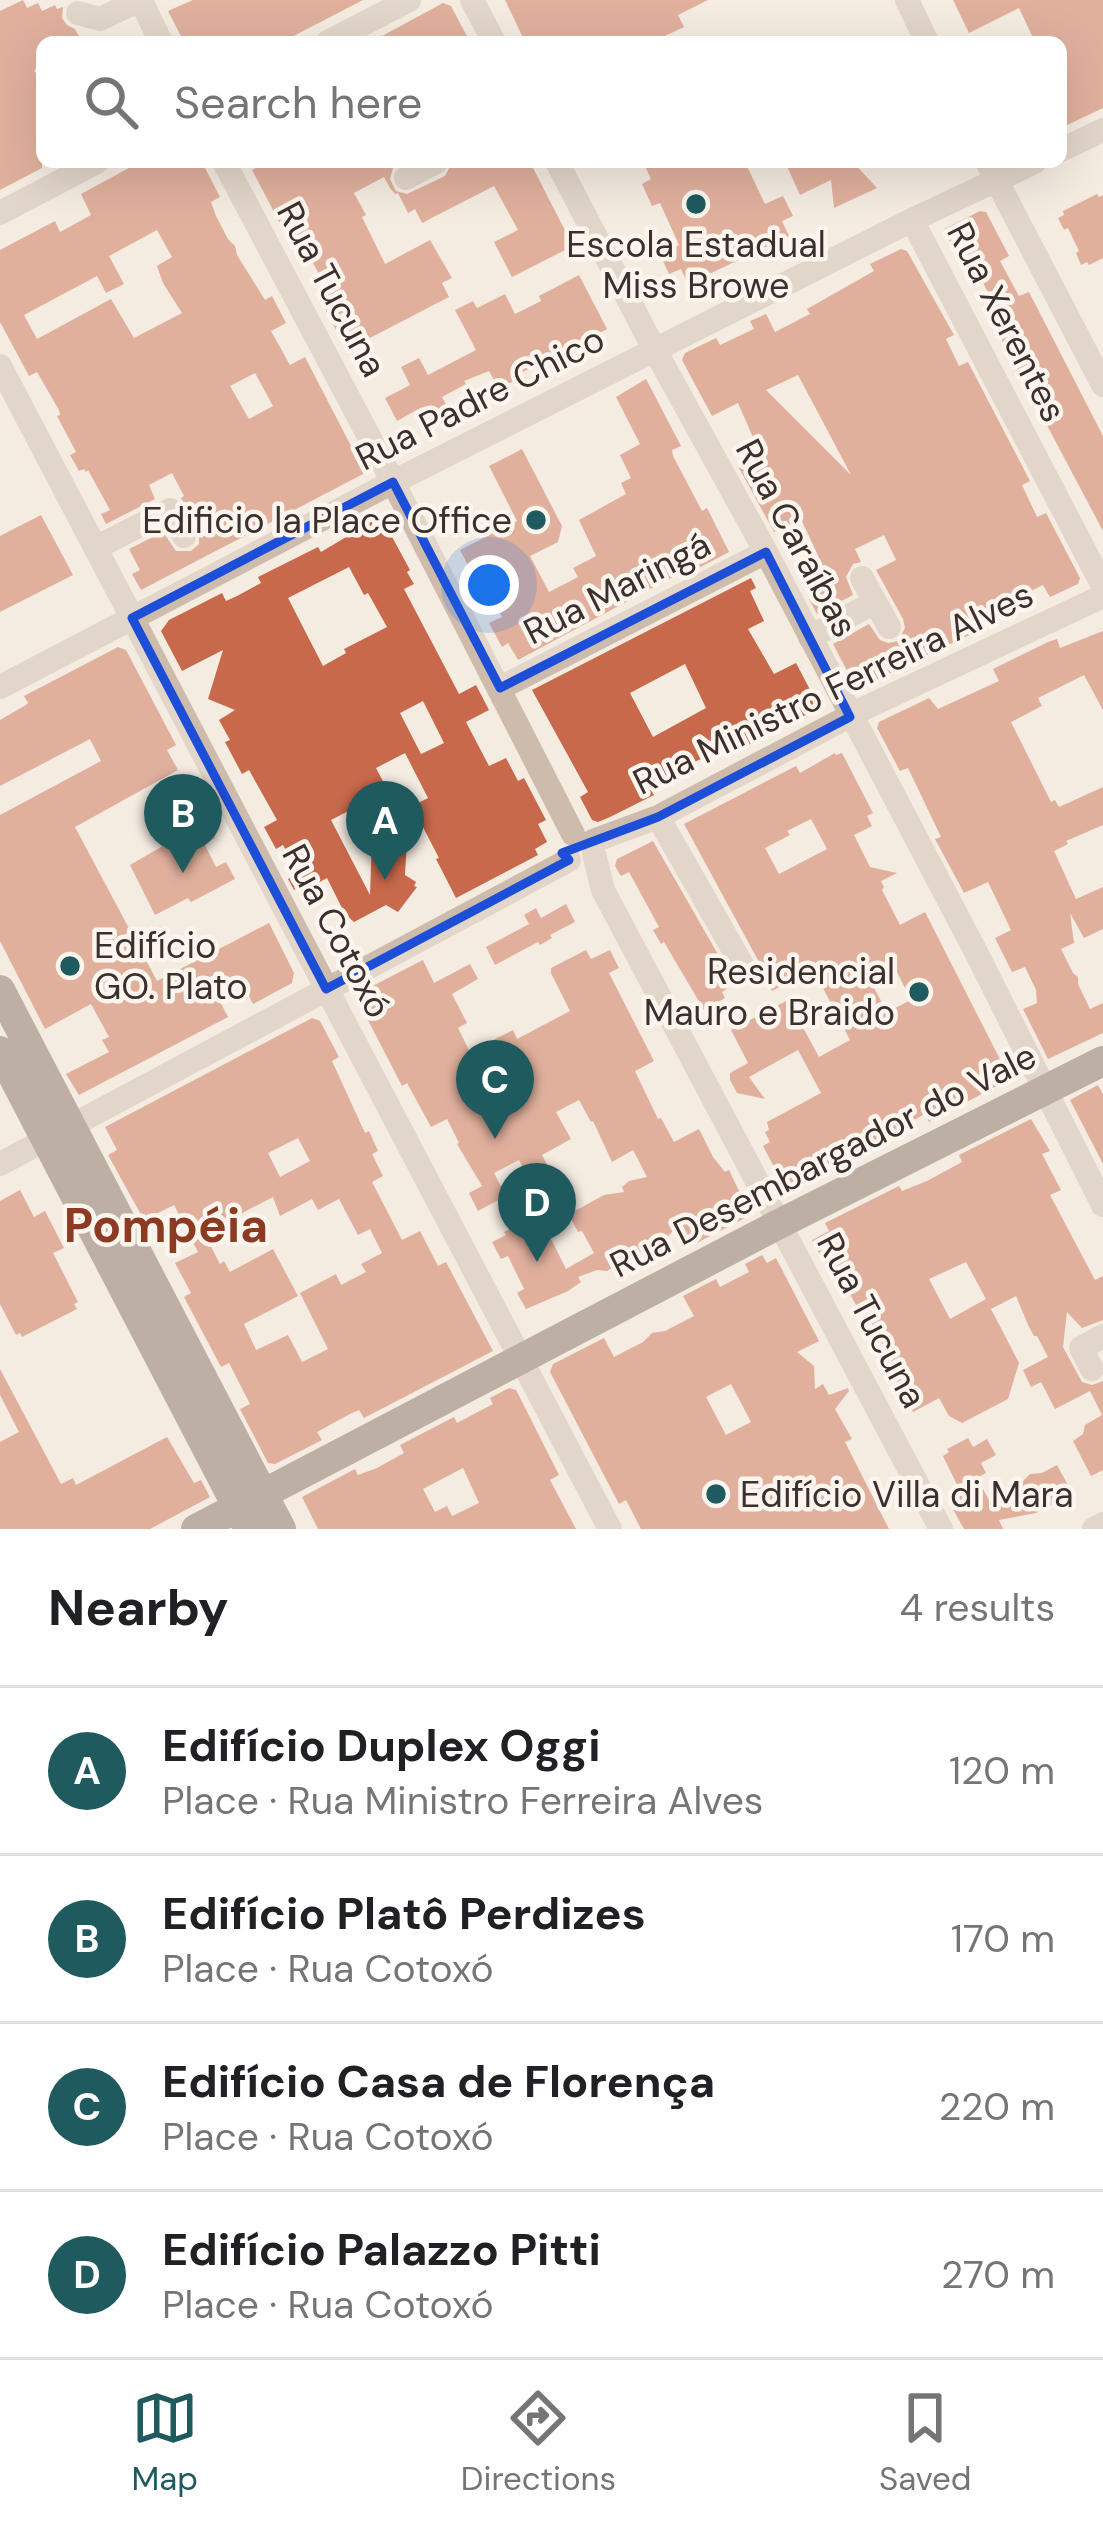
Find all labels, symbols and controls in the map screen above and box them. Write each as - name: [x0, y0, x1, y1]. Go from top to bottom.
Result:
- search box: [36, 36, 1067, 168]
- icon: search: [78, 69, 144, 135]
- text: Search here: [174, 73, 422, 132]
- marker: Escola Estadual Miss Browe: [683, 191, 709, 217]
- street label: Rua Tucuna: [266, 193, 398, 385]
- street label: Rua Xerentes: [937, 214, 1077, 430]
- place label: Escola Estadual Miss Browe: [566, 221, 826, 309]
- street label: Rua Padre Chico: [348, 315, 612, 481]
- street label: Rua Caraíbas: [725, 431, 869, 645]
- place label: Edificio la Place Office: [142, 497, 512, 544]
- marker: Edificio la Place Office: [523, 507, 549, 533]
- street label: Rua Maringá: [516, 521, 718, 655]
- your location: [459, 555, 519, 615]
- street label: Rua Ministro Ferreira Alves: [625, 571, 1041, 805]
- pin: B: [144, 774, 222, 873]
- pin: A: [346, 781, 424, 880]
- street label: Rua Cotoxó: [272, 836, 402, 1026]
- place label: Edifício GO. Plato: [94, 922, 248, 1010]
- place label: Residencial Mauro e Braido: [644, 948, 895, 1036]
- marker: Edifício GO. Plato: [57, 953, 83, 979]
- marker: Residencial Mauro e Braido: [906, 979, 932, 1005]
- street label: Rua Desembargador do Vale: [602, 1032, 1044, 1288]
- pin: C: [456, 1040, 534, 1139]
- pin: D: [498, 1163, 576, 1262]
- district label: Pompéia: [64, 1194, 268, 1257]
- street label: Rua Tucuna: [806, 1224, 938, 1416]
- place label: Edifício Villa di Mara: [740, 1471, 1073, 1518]
- marker: Edifício Villa di Mara: [703, 1481, 729, 1507]
- text: Nearby: [48, 1574, 229, 1641]
- text: 4 results: [900, 1582, 1055, 1633]
- text: Edifício Duplex Oggi: [162, 1716, 600, 1775]
- text: A: [73, 1745, 101, 1796]
- text: 120 m: [949, 1745, 1055, 1796]
- text: Place · Rua Ministro Ferreira Alves: [162, 1775, 763, 1826]
- text: Edifício Platô Perdizes: [162, 1884, 646, 1943]
- text: B: [75, 1913, 99, 1964]
- text: 170 m: [951, 1913, 1055, 1964]
- text: Place · Rua Cotoxó: [162, 1943, 494, 1994]
- text: Edifício Casa de Florença: [162, 2052, 715, 2111]
- text: C: [73, 2081, 101, 2132]
- text: 220 m: [939, 2081, 1055, 2132]
- text: Place · Rua Cotoxó: [162, 2111, 494, 2162]
- text: Edifício Palazzo Pitti: [162, 2220, 601, 2279]
- text: D: [73, 2249, 101, 2300]
- text: 270 m: [941, 2249, 1055, 2300]
- text: Place · Rua Cotoxó: [162, 2279, 494, 2330]
- tab: Map: [131, 2385, 198, 2500]
- tab: Directions: [461, 2385, 616, 2500]
- tab: Saved: [879, 2385, 972, 2500]

